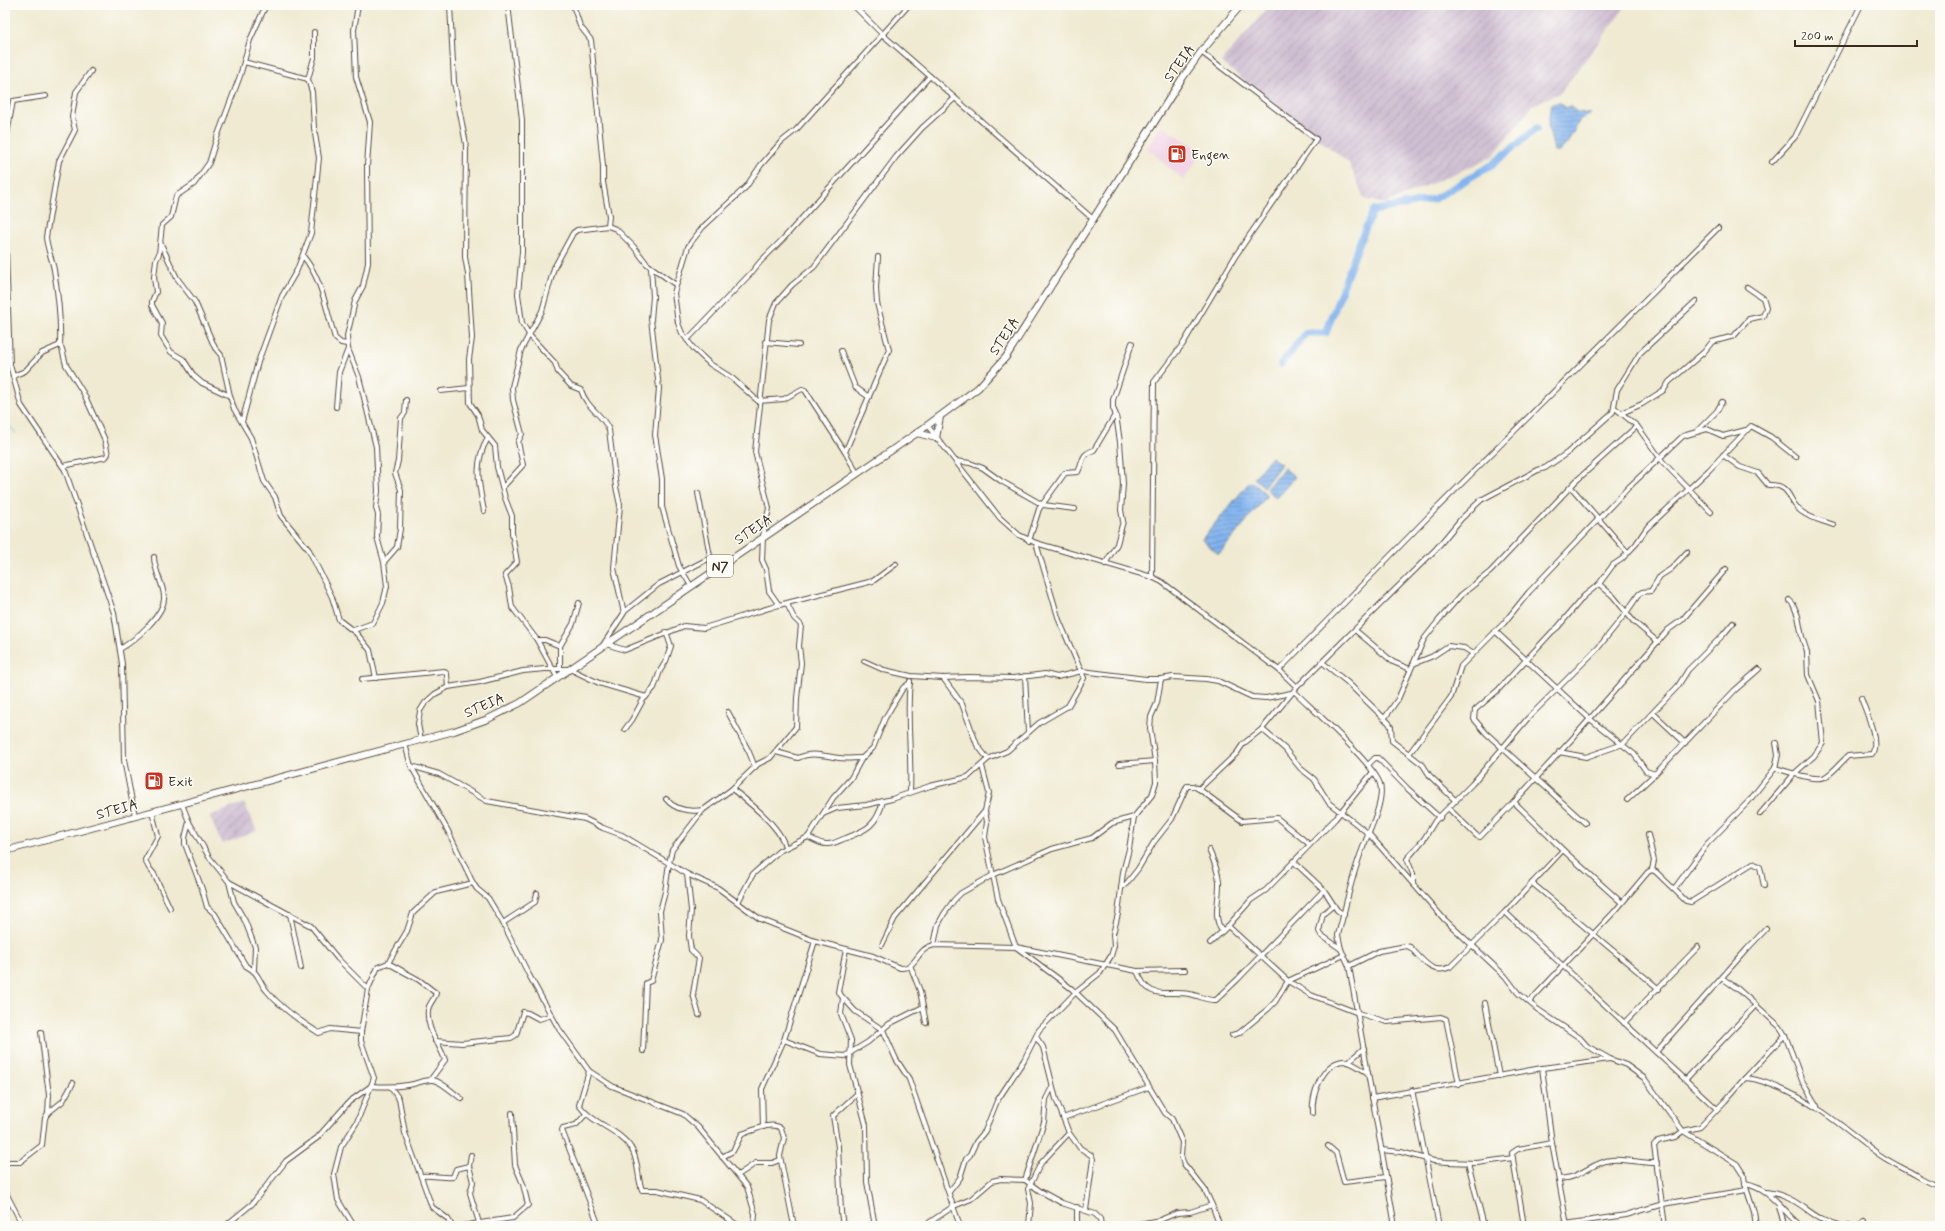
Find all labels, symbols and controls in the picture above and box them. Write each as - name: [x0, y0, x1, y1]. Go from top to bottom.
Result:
- scale bar: [1795, 22, 1917, 48]
- text: 200 m: [1801, 29, 1834, 45]
- street label: STEIA: [1160, 41, 1200, 86]
- fuel station icon: Engen: [1166, 143, 1188, 165]
- place label: Engen: [1191, 146, 1230, 166]
- street label: STEIA: [986, 314, 1024, 359]
- street label: STEIA: [731, 511, 776, 549]
- road number: N7: [707, 555, 733, 577]
- street label: STEIA: [461, 689, 507, 722]
- fuel station icon: Exit: [143, 770, 165, 792]
- place label: Exit: [168, 773, 193, 791]
- street label: STEIA: [95, 796, 140, 824]

